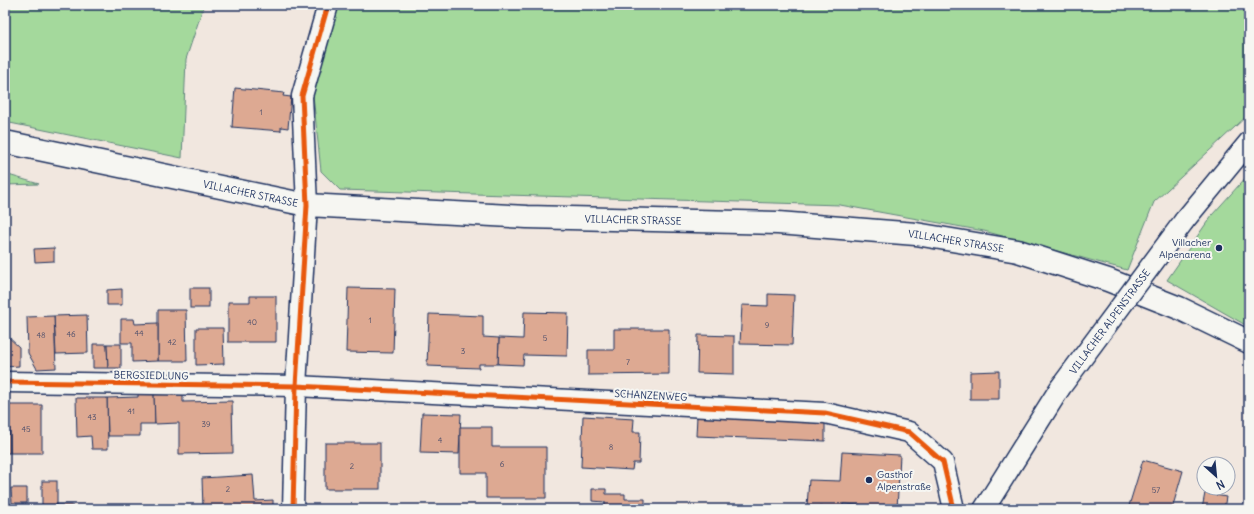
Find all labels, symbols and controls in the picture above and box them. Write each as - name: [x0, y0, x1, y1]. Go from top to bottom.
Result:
- house number: 1: [259, 107, 263, 117]
- street label: VILLACHER STRASSE: [202, 177, 299, 210]
- street label: VILLACHER STRASSE: [585, 212, 682, 228]
- street label: VILLACHER STRASSE: [908, 227, 1005, 256]
- place label: Villacher Alpenarena: [1159, 236, 1211, 261]
- marker: Villacher Alpenarena: [1214, 243, 1224, 253]
- street label: VILLACHER ALPENSTRASSE: [1067, 266, 1153, 377]
- house number: 1: [368, 315, 372, 325]
- house number: 40: [247, 317, 257, 327]
- house number: 9: [765, 320, 770, 330]
- house number: 44: [134, 328, 144, 338]
- house number: 46: [66, 329, 76, 339]
- house number: 48: [36, 330, 46, 340]
- house number: 5: [543, 333, 548, 343]
- house number: 42: [167, 337, 177, 347]
- house number: 3: [461, 346, 466, 356]
- house number: 7: [626, 357, 630, 367]
- street label: BERGSIEDLUNG: [113, 368, 189, 383]
- street label: SCHANZENWEG: [614, 387, 688, 404]
- house number: 41: [127, 406, 135, 416]
- house number: 43: [87, 412, 97, 422]
- house number: 39: [201, 419, 211, 429]
- house number: 45: [21, 424, 31, 434]
- house number: 4: [438, 435, 443, 445]
- house number: 8: [609, 442, 614, 452]
- north arrow: [1196, 456, 1236, 496]
- house number: 6: [500, 459, 505, 469]
- house number: 2: [350, 461, 355, 471]
- place label: Gasthof Alpenstraße: [877, 468, 931, 493]
- marker: Gasthof Alpenstraße: [864, 475, 874, 485]
- text: N: [1214, 477, 1227, 493]
- house number: 2: [226, 484, 231, 494]
- house number: 57: [1152, 485, 1160, 495]

